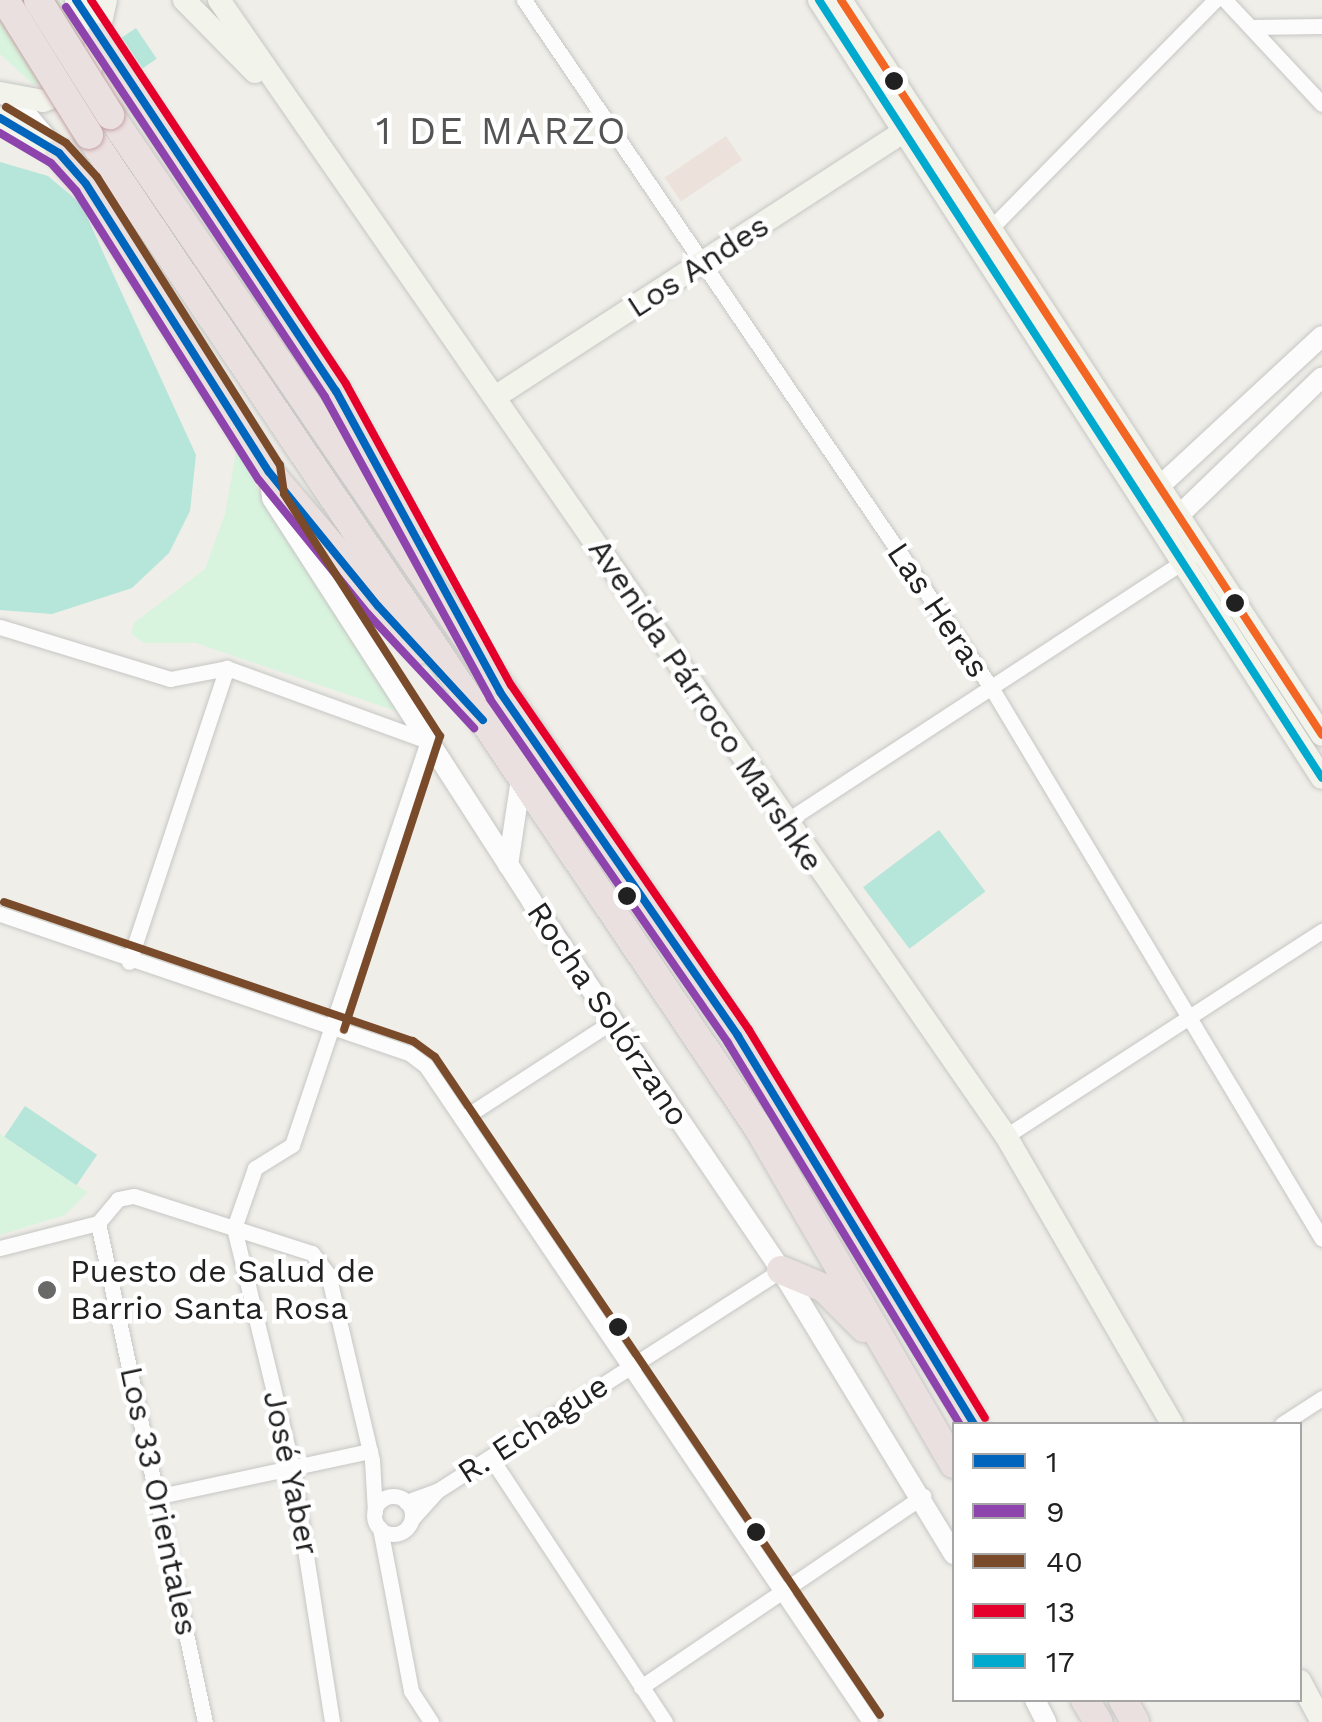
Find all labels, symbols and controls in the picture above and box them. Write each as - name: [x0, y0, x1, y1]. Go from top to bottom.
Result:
- unlabelled marker: [884, 71, 904, 91]
- district label: 1 DE MARZO: [376, 109, 628, 155]
- street label: Los Andes: [620, 206, 776, 326]
- street label: Avenida Párroco Marshke: [580, 531, 832, 879]
- street label: Las Heras: [879, 535, 997, 685]
- unlabelled marker: [1225, 593, 1245, 613]
- unlabelled marker: [617, 886, 637, 906]
- street label: Rocha Solórzano: [519, 894, 697, 1134]
- place label: Puesto de Salud de Barrio Santa Rosa: [70, 1253, 375, 1328]
- marker: Puesto de Salud de Barrio Santa Rosa: [34, 1277, 60, 1303]
- unlabelled marker: [608, 1317, 628, 1337]
- street label: Los 33 Orientales: [112, 1363, 206, 1639]
- street label: R. Echague: [451, 1366, 615, 1492]
- street label: José Yaber: [255, 1387, 327, 1559]
- legend: [952, 1422, 1302, 1702]
- text: 1: [1046, 1444, 1058, 1479]
- text: 9: [1046, 1494, 1065, 1529]
- unlabelled marker: [746, 1522, 766, 1542]
- text: 40: [1046, 1544, 1083, 1579]
- text: 13: [1046, 1594, 1075, 1629]
- text: 17: [1046, 1644, 1075, 1679]

